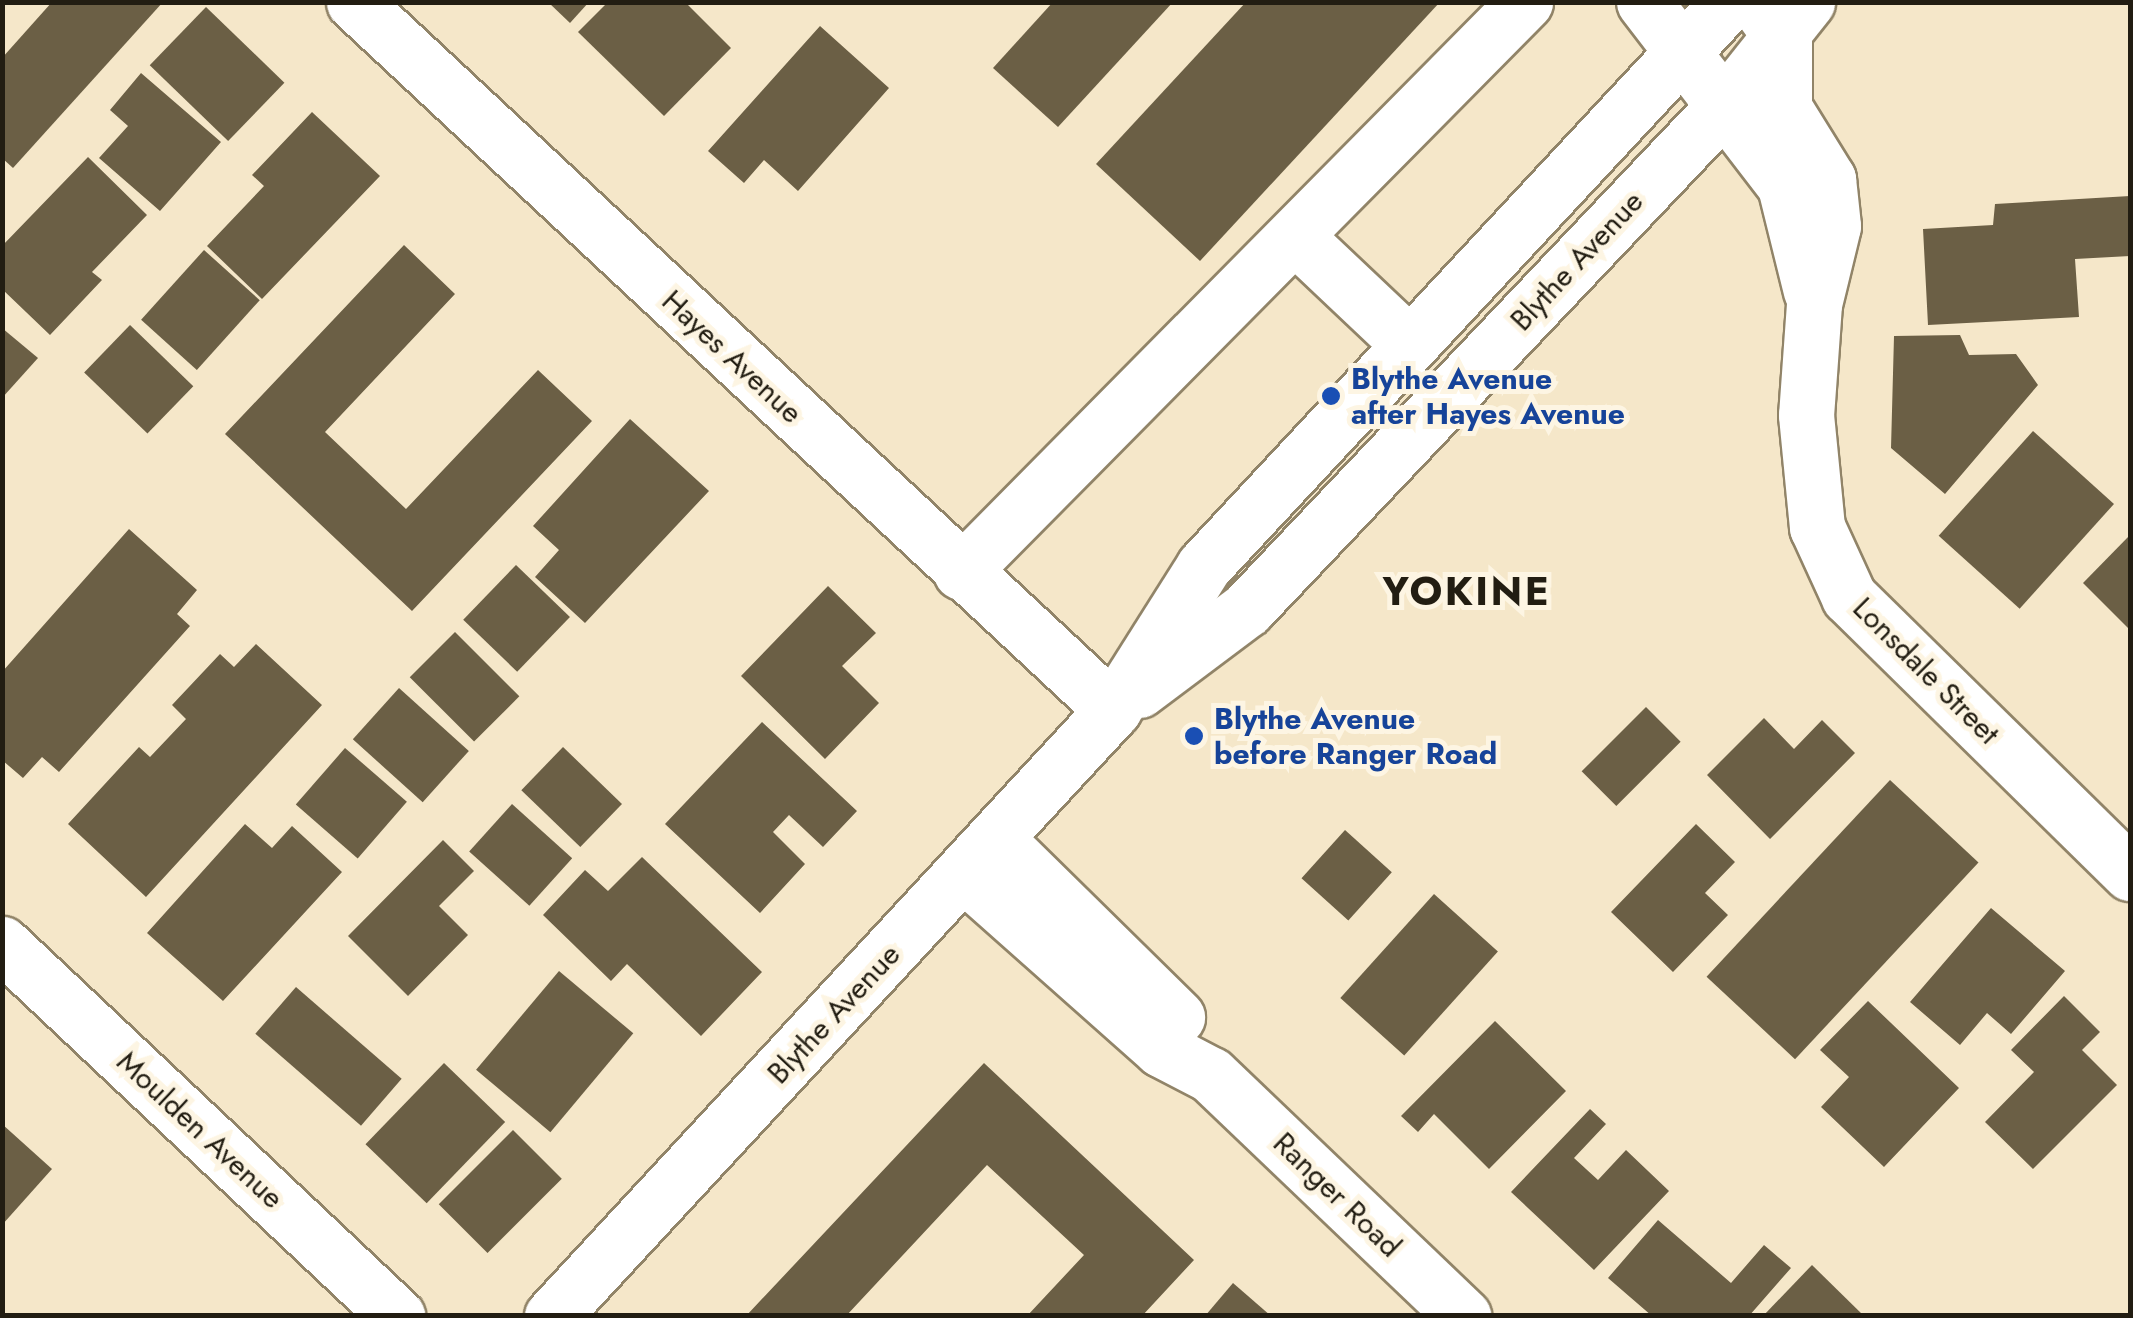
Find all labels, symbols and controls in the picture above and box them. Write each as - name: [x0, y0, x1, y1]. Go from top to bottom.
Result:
- street label: Blythe Avenue: [1503, 184, 1651, 338]
- street label: Hayes Avenue: [654, 283, 810, 431]
- place label: Blythe Avenue after Hayes Avenue: [1351, 361, 1625, 432]
- marker: Blythe Avenue after Hayes Avenue: [1320, 385, 1342, 407]
- district label: YOKINE: [1383, 567, 1551, 615]
- street label: Lonsdale Street: [1845, 590, 2007, 752]
- place label: Blythe Avenue before Ranger Road: [1214, 701, 1497, 772]
- marker: Blythe Avenue before Ranger Road: [1183, 725, 1205, 747]
- street label: Blythe Avenue: [760, 937, 908, 1091]
- street label: Moulden Avenue: [109, 1044, 291, 1216]
- street label: Ranger Road: [1266, 1125, 1408, 1265]

